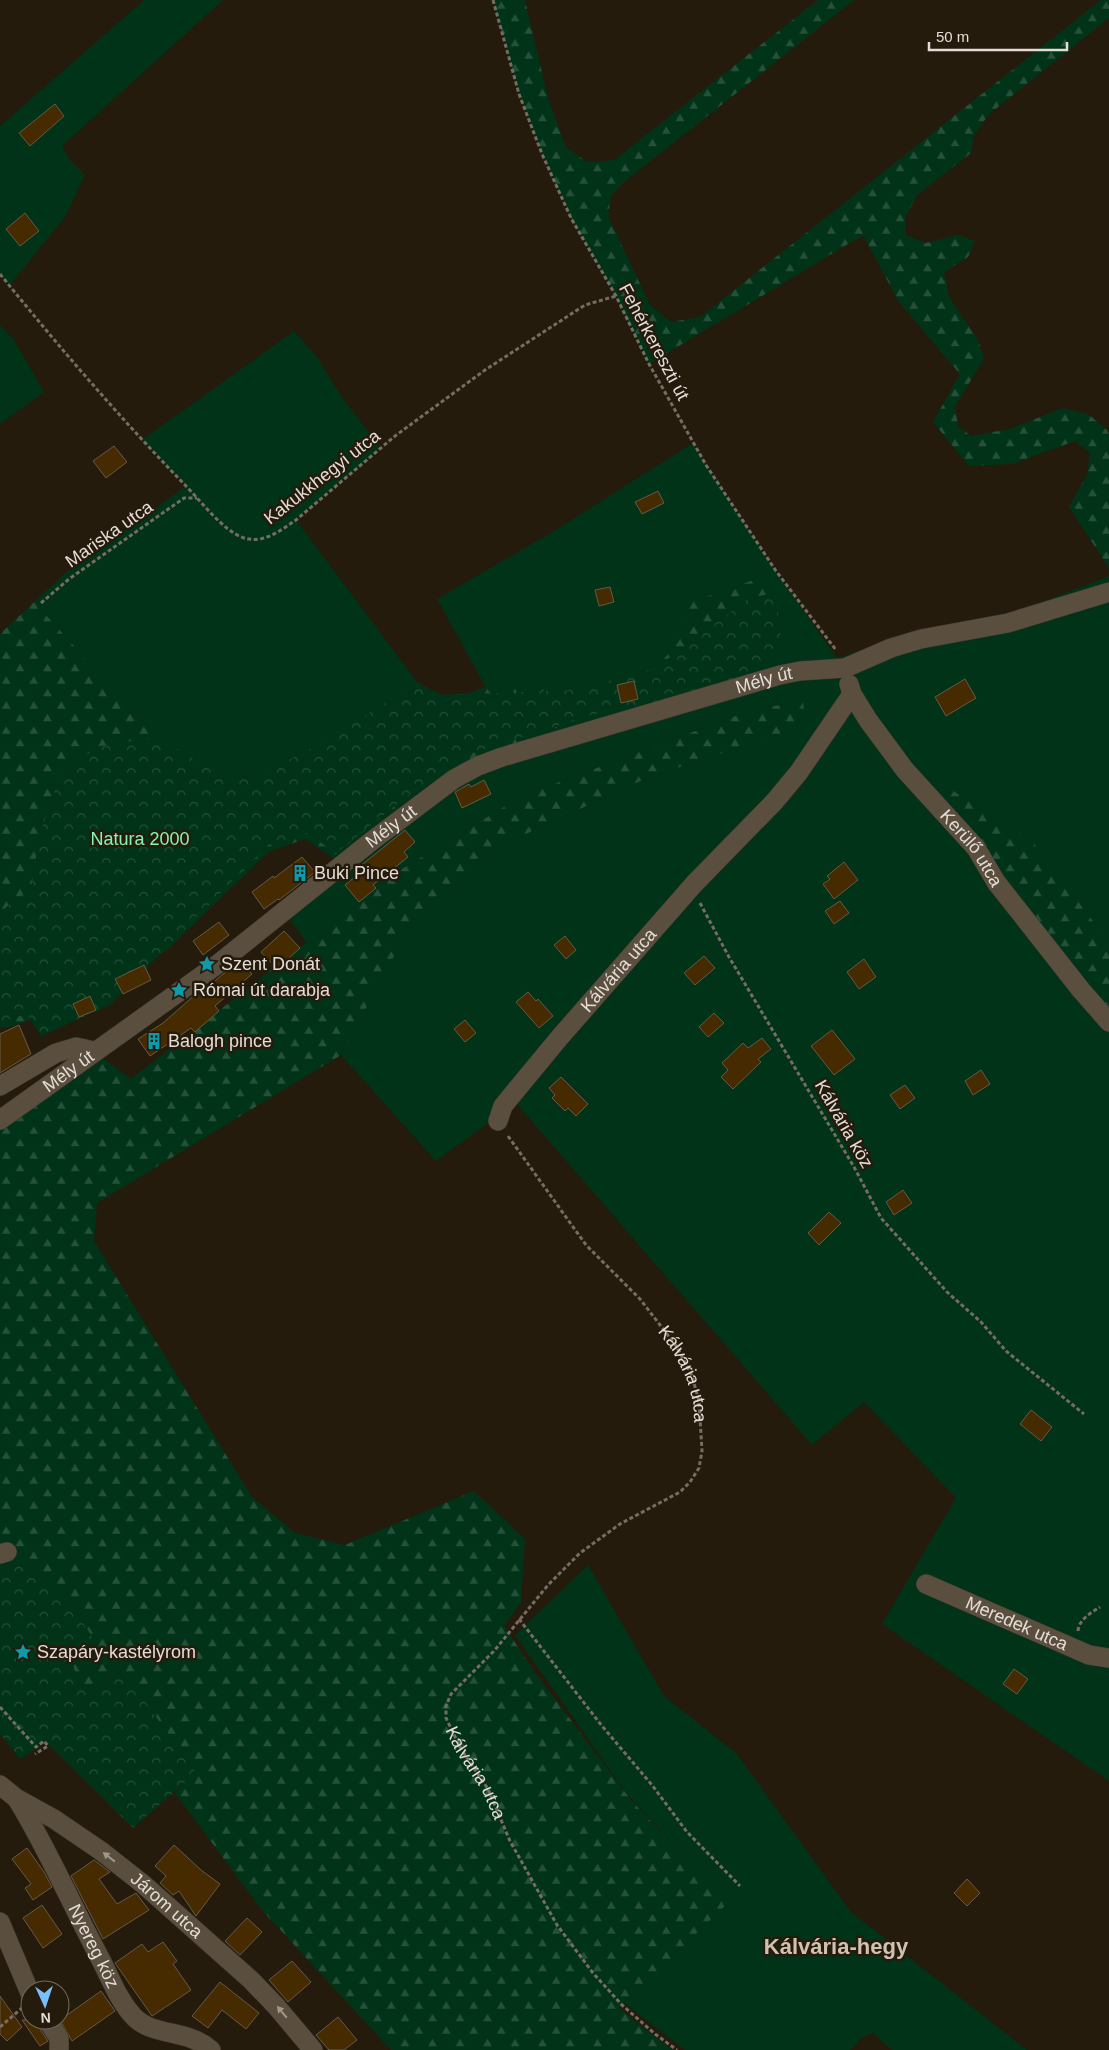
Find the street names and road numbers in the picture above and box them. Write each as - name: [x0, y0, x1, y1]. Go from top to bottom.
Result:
- street label: Fehérkereszti út: [615, 280, 693, 404]
- street label: Kakukkhegyi utca: [260, 425, 385, 528]
- street label: Mariska utca: [61, 496, 157, 571]
- street label: Mély út: [733, 663, 794, 698]
- street label: Mély út: [362, 801, 420, 852]
- street label: Kerülő utca: [936, 806, 1007, 891]
- street label: Kálvária utca: [577, 924, 661, 1016]
- street label: Mély út: [39, 1046, 98, 1096]
- street label: Kálvária köz: [811, 1077, 877, 1171]
- street label: Kálvária utca: [654, 1322, 710, 1424]
- street label: Meredek utca: [963, 1593, 1072, 1655]
- street label: Kálvária utca: [442, 1723, 510, 1823]
- street label: Járom utca: [127, 1868, 207, 1943]
- street label: Nyereg köz: [64, 1901, 123, 1991]

